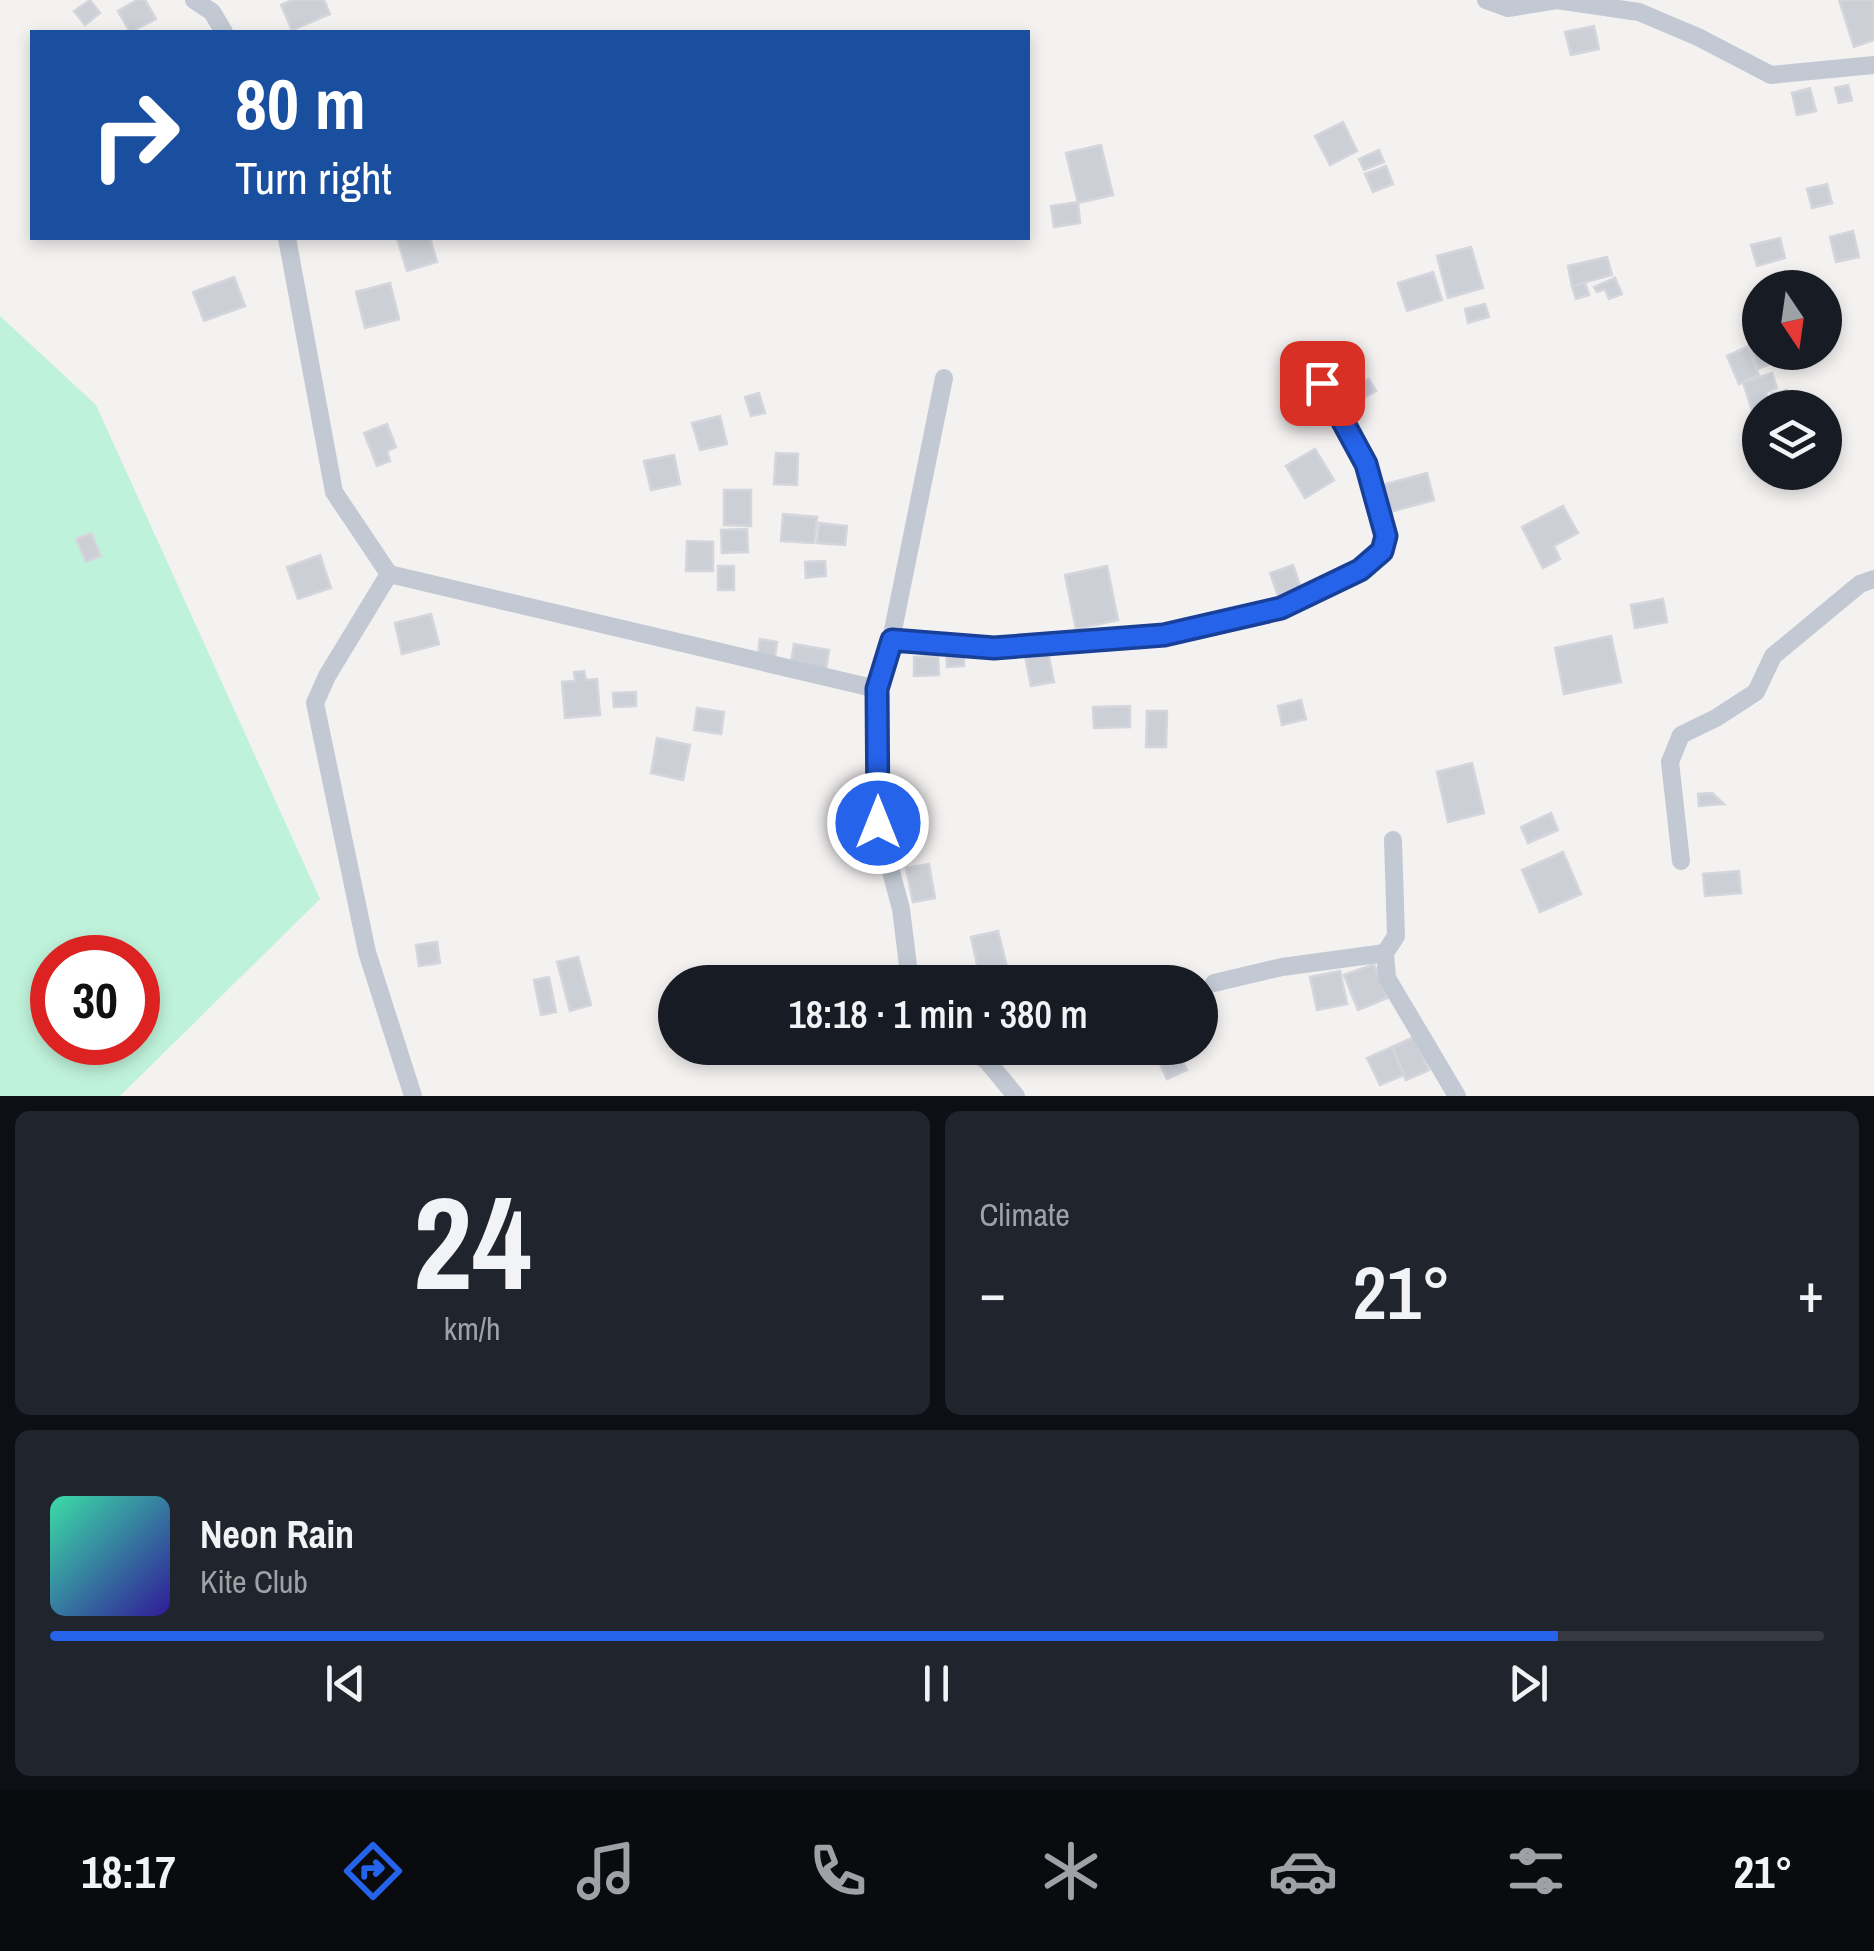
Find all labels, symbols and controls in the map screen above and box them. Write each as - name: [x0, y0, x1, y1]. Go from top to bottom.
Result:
- text: 80 m: [235, 57, 366, 151]
- icon: right: [70, 70, 200, 200]
- text: Turn right: [235, 147, 392, 208]
- north arrow: [1742, 270, 1842, 370]
- map controls: [1742, 270, 1842, 490]
- pin: [1280, 341, 1365, 426]
- icon: arrive: [1295, 356, 1350, 411]
- button: layers: [1742, 390, 1842, 490]
- position arrow: [826, 771, 930, 875]
- speed limit sign: 30: [30, 935, 160, 1065]
- text: 18:18 · 1 min · 380 m: [788, 989, 1088, 1040]
- text: 24: [413, 1154, 532, 1330]
- text: Climate: [980, 1193, 1070, 1236]
- text: 21°: [1353, 1241, 1451, 1342]
- text: −: [980, 1255, 1006, 1329]
- text: +: [1798, 1255, 1824, 1329]
- text: km/h: [444, 1307, 501, 1350]
- text: Neon Rain: [200, 1509, 354, 1560]
- text: Kite Club: [200, 1560, 308, 1603]
- icon: previous: [318, 1656, 373, 1711]
- icon: pause: [909, 1656, 964, 1711]
- icon: next: [1501, 1656, 1556, 1711]
- icon: directions: [338, 1836, 408, 1906]
- icon: music: [571, 1836, 641, 1906]
- icon: phone: [803, 1836, 873, 1906]
- icon: climate: [1036, 1836, 1106, 1906]
- icon: car: [1268, 1836, 1338, 1906]
- icon: filters: [1501, 1836, 1571, 1906]
- text: 18:17: [81, 1841, 176, 1902]
- text: 21°: [1734, 1841, 1793, 1902]

